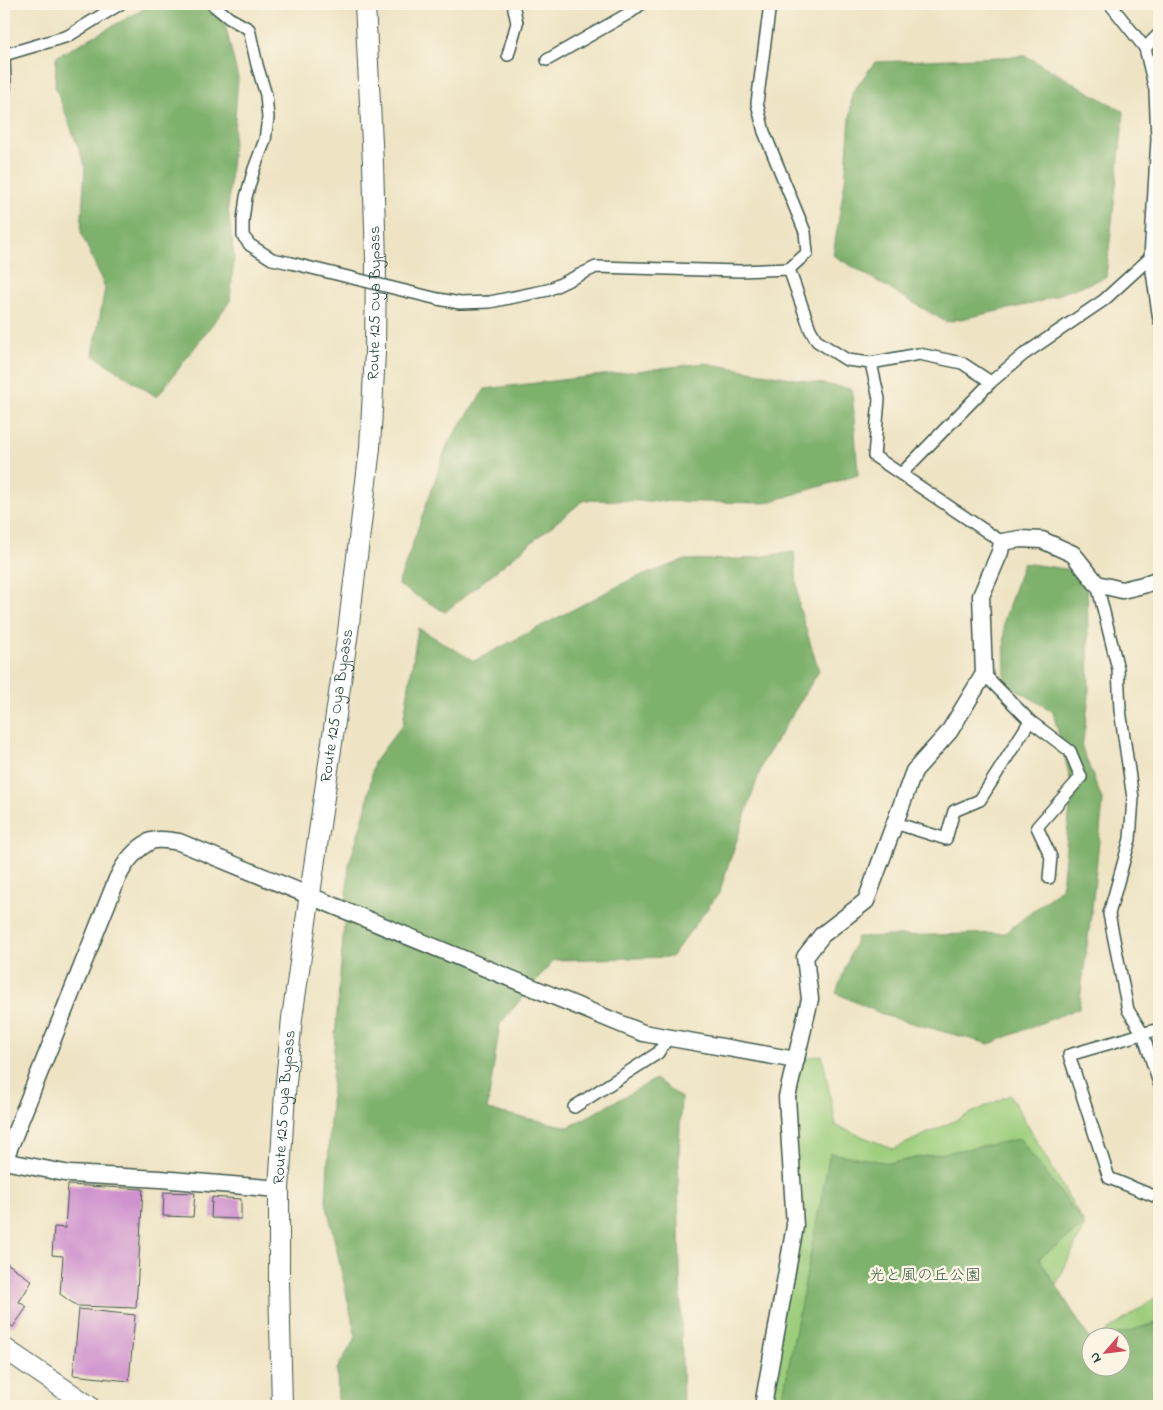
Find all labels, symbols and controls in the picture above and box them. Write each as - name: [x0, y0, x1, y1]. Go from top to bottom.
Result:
- street label: Route 125 Oya Bypass: [362, 225, 388, 381]
- street label: Route 125 Oya Bypass: [314, 628, 360, 784]
- street label: Route 125 Oya Bypass: [267, 1029, 303, 1185]
- park label: 光と風の丘公園: [869, 1264, 981, 1288]
- north arrow: [1080, 1328, 1130, 1378]
- text: N: [1084, 1348, 1107, 1367]

